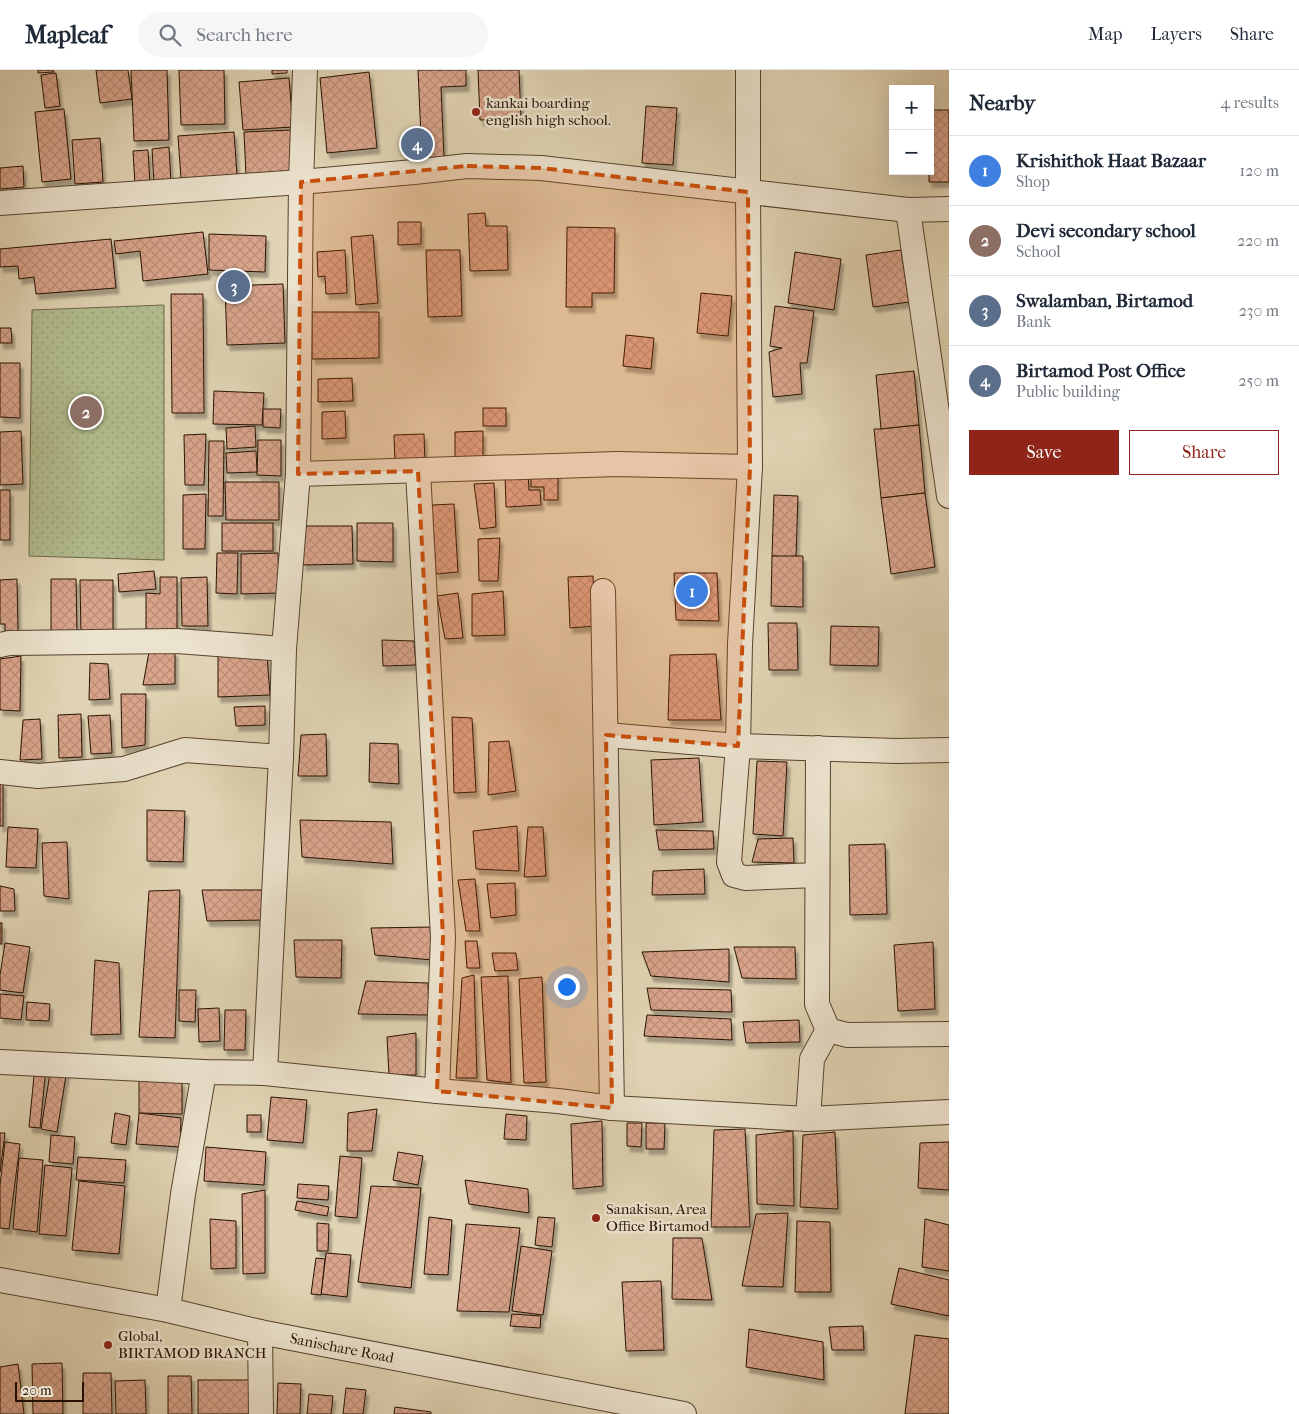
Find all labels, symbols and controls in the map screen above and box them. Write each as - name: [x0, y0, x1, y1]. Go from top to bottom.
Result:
- search box: [138, 12, 488, 57]
- text: Mapleaf: [25, 21, 108, 49]
- icon: search: [156, 21, 184, 49]
- text: Search here: [196, 24, 293, 46]
- text: Map: [1088, 24, 1122, 45]
- text: Layers: [1150, 24, 1202, 45]
- text: Share: [1230, 24, 1274, 45]
- map controls: [889, 85, 934, 175]
- button: +: [889, 85, 934, 130]
- text: Nearby: [969, 91, 1035, 115]
- text: 4 results: [1221, 93, 1279, 112]
- place label: kankai boarding english high school.: [486, 94, 611, 129]
- marker: kankai boarding english high school.: [470, 106, 482, 118]
- pin: 4: [401, 125, 433, 163]
- button: −: [889, 130, 934, 175]
- text: Krishithok Haat Bazaar: [1016, 150, 1206, 172]
- text: 1: [982, 161, 988, 180]
- text: 120 m: [1240, 161, 1279, 180]
- text: Shop: [1016, 172, 1050, 191]
- text: Devi secondary school: [1016, 220, 1196, 242]
- text: 2: [981, 231, 989, 250]
- text: 220 m: [1237, 231, 1279, 250]
- text: School: [1016, 242, 1061, 261]
- pin: 3: [218, 267, 250, 305]
- text: Swalamban, Birtamod: [1016, 290, 1193, 312]
- text: 3: [982, 301, 988, 320]
- text: 230 m: [1239, 301, 1279, 320]
- text: Bank: [1016, 312, 1051, 331]
- text: Birtamod Post Office: [1016, 360, 1185, 382]
- text: 4: [980, 371, 990, 390]
- text: 250 m: [1238, 371, 1279, 390]
- text: Public building: [1016, 382, 1120, 401]
- pin: 2: [70, 393, 102, 431]
- button: Save: [969, 430, 1119, 475]
- button: Share: [1129, 430, 1279, 475]
- pin: 1: [676, 572, 708, 610]
- your location: [554, 974, 580, 1000]
- place label: Sanakisan, Area Office Birtamod: [606, 1200, 710, 1235]
- marker: Sanakisan, Area Office Birtamod: [590, 1212, 602, 1224]
- place label: Global, BIRTAMOD BRANCH: [118, 1327, 267, 1362]
- street label: Sanischare Road: [288, 1329, 396, 1367]
- marker: Global, BIRTAMOD BRANCH: [102, 1339, 114, 1351]
- scale bar: [15, 1379, 84, 1402]
- text: 20 m: [22, 1382, 52, 1399]

